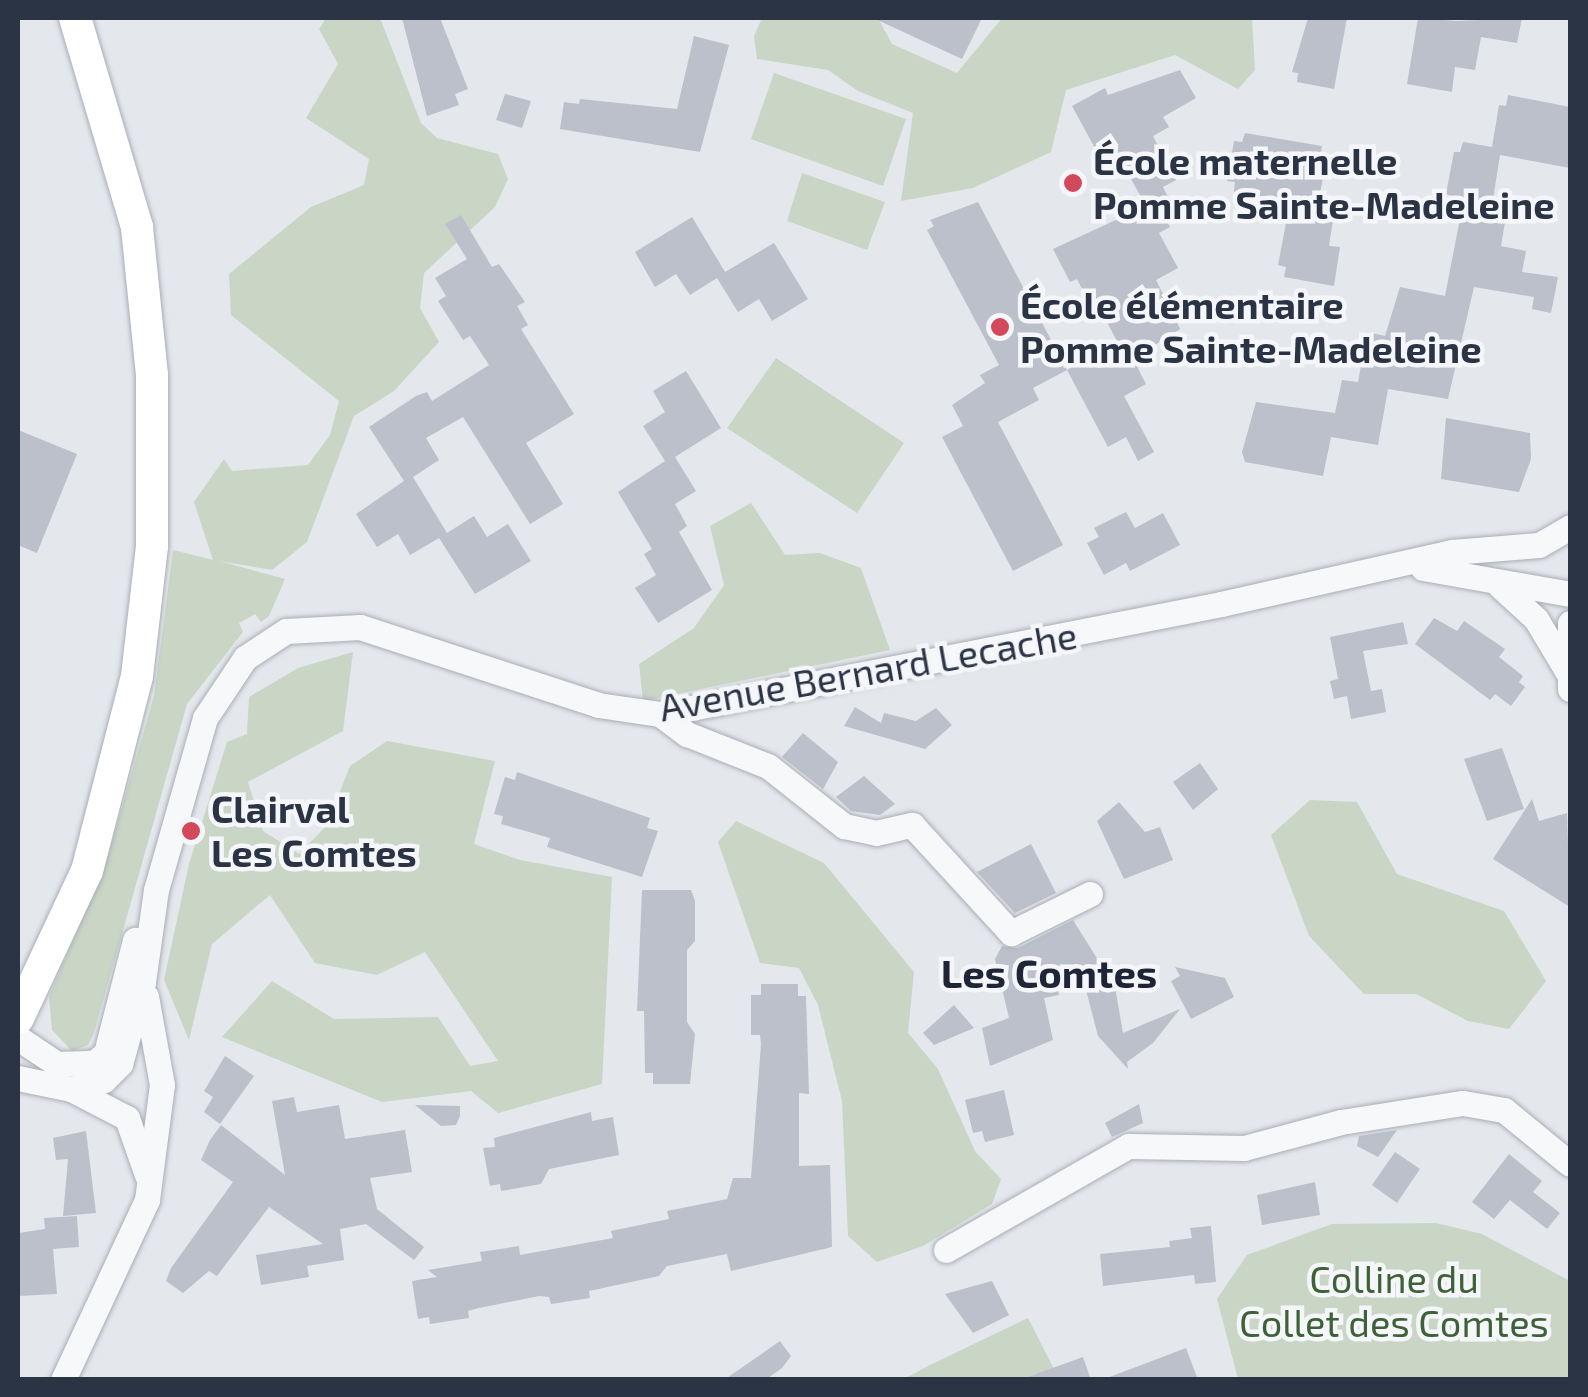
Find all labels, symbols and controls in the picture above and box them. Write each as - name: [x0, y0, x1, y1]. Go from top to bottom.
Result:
- place label: École maternelle Pomme Sainte-Madeleine: [1093, 138, 1555, 228]
- marker: École maternelle Pomme Sainte-Madeleine: [1062, 172, 1084, 194]
- place label: École élémentaire Pomme Sainte-Madeleine: [1020, 282, 1482, 372]
- marker: École élémentaire Pomme Sainte-Madeleine: [989, 316, 1011, 338]
- street label: Avenue Bernard Lecache: [656, 612, 1080, 730]
- place label: Clairval Les Comtes: [211, 786, 417, 876]
- marker: Clairval Les Comtes: [180, 820, 202, 842]
- district label: Les Comtes: [941, 948, 1157, 996]
- park label: Colline du Collet des Comtes: [1239, 1256, 1549, 1346]

